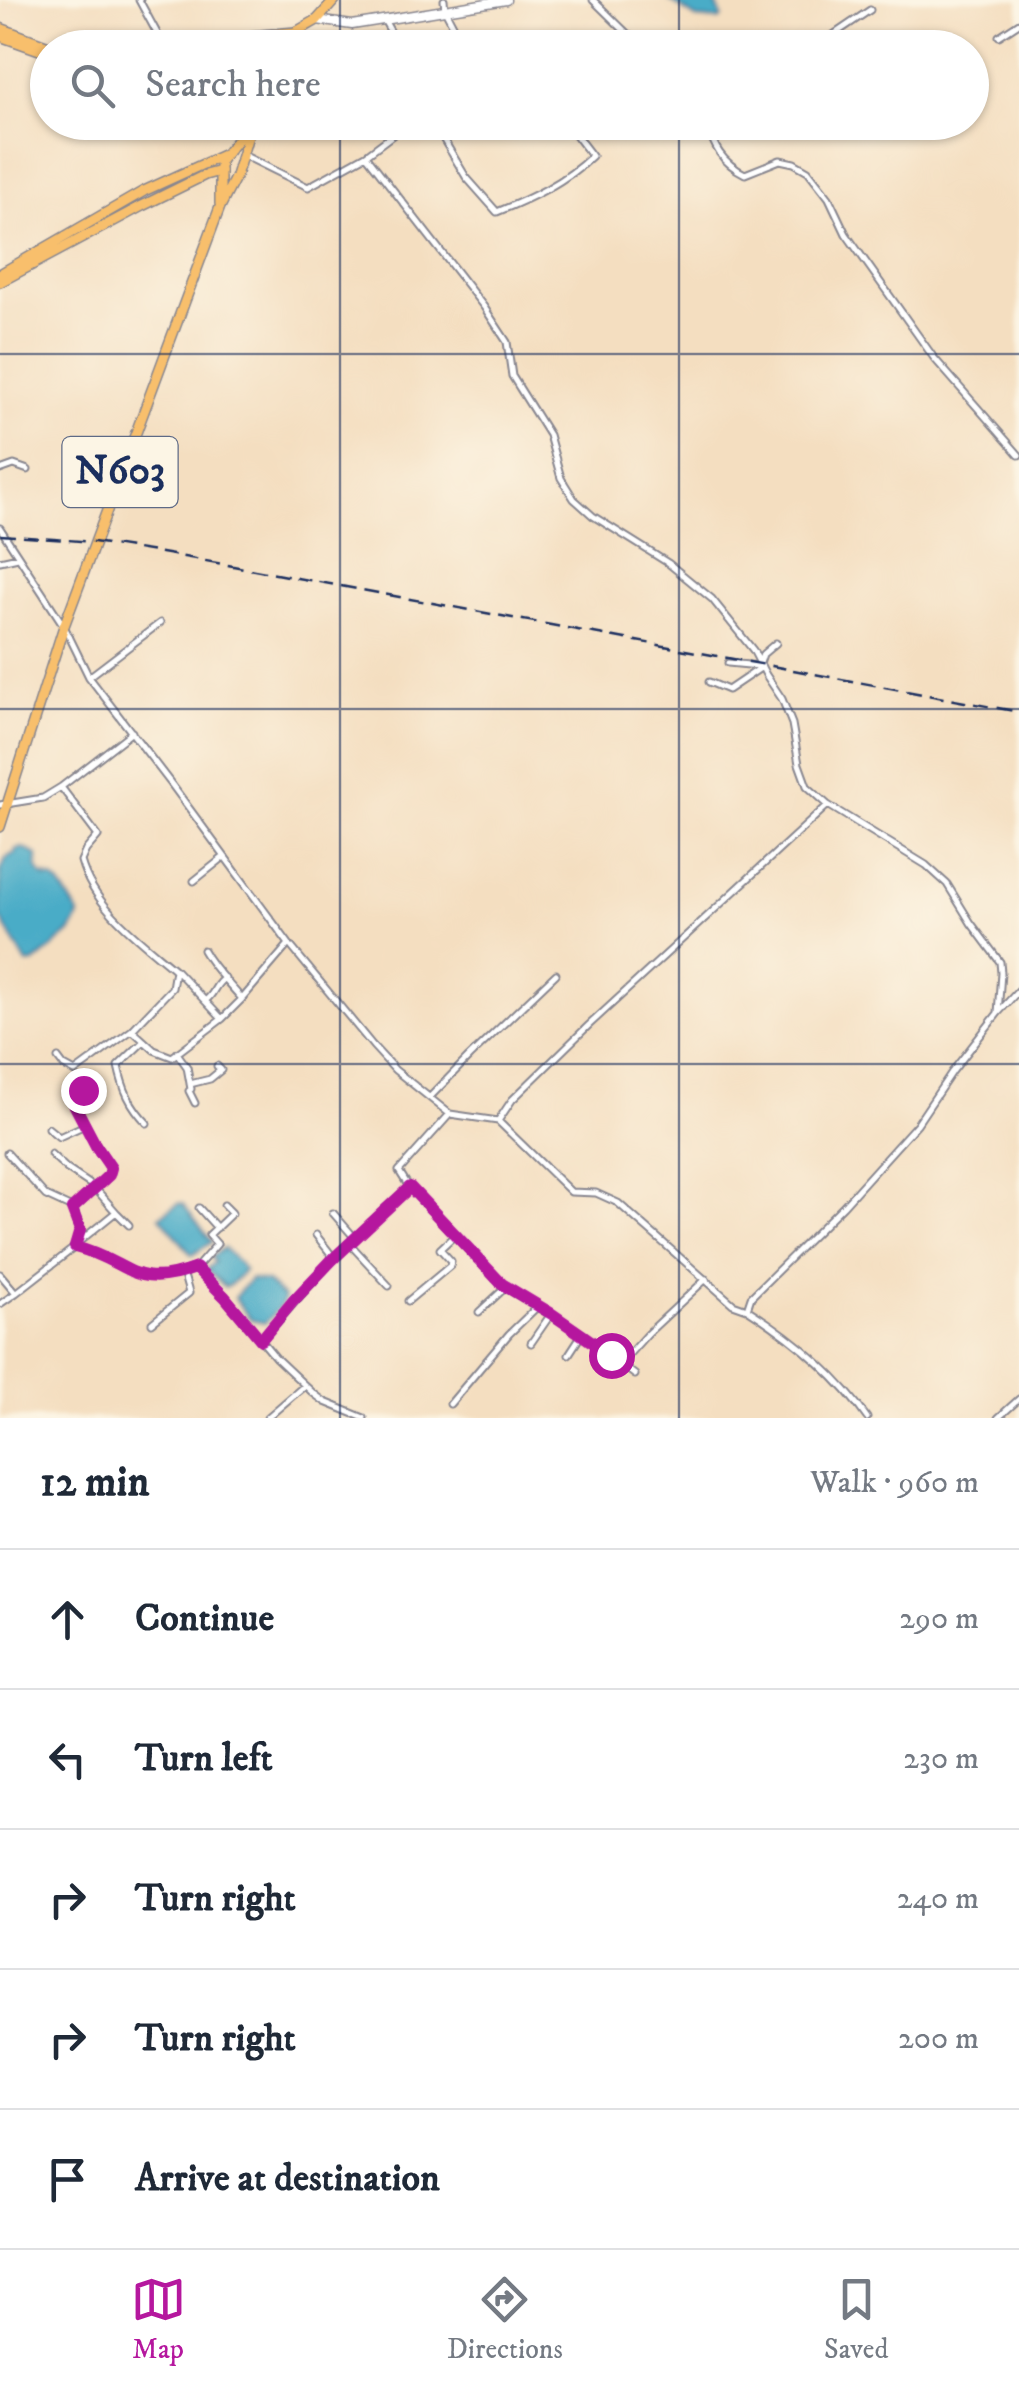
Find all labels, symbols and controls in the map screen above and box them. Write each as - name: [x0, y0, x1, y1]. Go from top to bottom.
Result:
- search box: [30, 30, 989, 140]
- icon: search: [65, 58, 120, 113]
- text: Search here: [145, 61, 321, 109]
- road number: N603: [62, 437, 178, 507]
- route end: [61, 1068, 107, 1114]
- route start: [589, 1333, 635, 1379]
- text: 12 min: [40, 1457, 149, 1509]
- text: Walk · 960 m: [810, 1463, 979, 1503]
- icon: ahead: [40, 1592, 95, 1647]
- text: Continue: [135, 1595, 274, 1643]
- text: 290 m: [899, 1599, 979, 1639]
- icon: left: [40, 1732, 95, 1787]
- text: Turn left: [135, 1735, 273, 1783]
- text: 230 m: [903, 1739, 979, 1779]
- icon: right: [40, 1872, 95, 1927]
- text: Turn right: [135, 1875, 296, 1923]
- text: 240 m: [897, 1879, 979, 1919]
- icon: right: [40, 2012, 95, 2067]
- text: Turn right: [135, 2015, 296, 2063]
- text: 200 m: [898, 2019, 979, 2059]
- icon: arrive: [40, 2152, 95, 2207]
- text: Arrive at destination: [135, 2155, 440, 2203]
- tab: Map: [131, 2272, 186, 2367]
- tab: Directions: [447, 2272, 563, 2367]
- tab: Saved: [824, 2272, 888, 2367]

